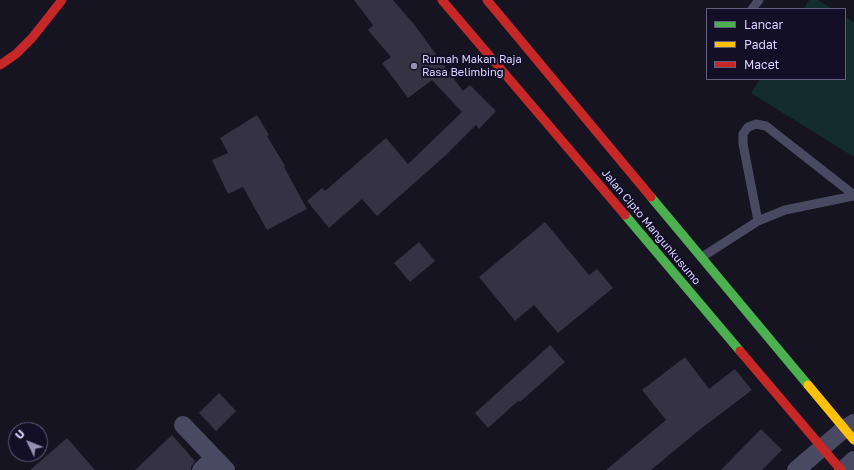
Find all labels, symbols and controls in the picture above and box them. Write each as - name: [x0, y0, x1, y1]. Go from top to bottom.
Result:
- legend: [706, 8, 846, 80]
- text: Lancar: [744, 17, 783, 32]
- text: Padat: [744, 37, 777, 52]
- place label: Rumah Makan Raja Rasa Belimbing: [422, 53, 522, 79]
- text: Macet: [744, 57, 779, 72]
- marker: Rumah Makan Raja Rasa Belimbing: [409, 61, 419, 71]
- street label: Jalan Cipto Mangunkusumo: [599, 167, 703, 287]
- north arrow: [8, 422, 48, 462]
- text: U: [12, 427, 27, 442]

